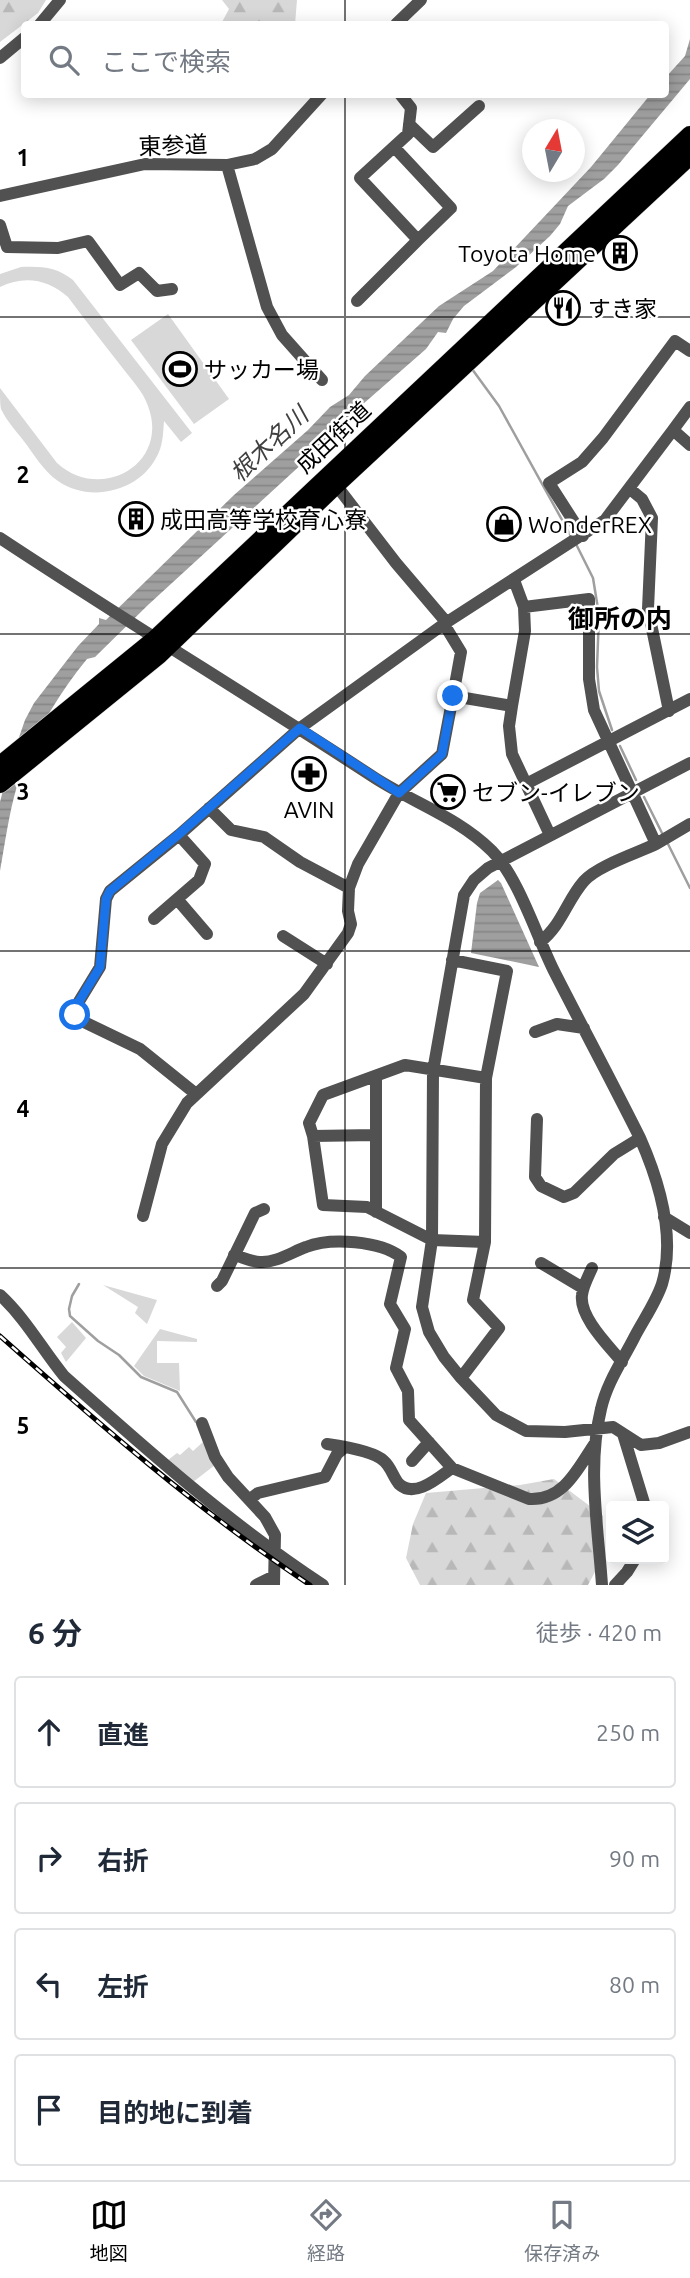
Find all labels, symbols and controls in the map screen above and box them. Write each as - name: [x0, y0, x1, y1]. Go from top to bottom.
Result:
- search box: [21, 21, 669, 98]
- icon: search: [45, 41, 83, 79]
- text: ここで検索: [101, 47, 231, 76]
- north arrow: [522, 119, 585, 182]
- street label: 東参道: [138, 131, 208, 159]
- text: 1: [17, 145, 29, 170]
- building icon: Toyota Home: [601, 234, 639, 272]
- place label: Toyota Home: [458, 241, 596, 266]
- restaurant icon: すき家: [544, 289, 582, 327]
- place label: すき家: [588, 296, 657, 321]
- sports icon: サッカー場: [161, 350, 199, 388]
- place label: サッカー場: [204, 357, 319, 382]
- street label: 成田街道: [291, 396, 375, 478]
- water label: 根木名川: [225, 399, 316, 487]
- text: 2: [17, 462, 29, 487]
- building icon: 成田高等学校育心寮: [117, 500, 155, 538]
- shop icon: WonderREX: [485, 505, 523, 543]
- place label: 成田高等学校育心寮: [160, 507, 367, 532]
- place label: WonderREX: [528, 512, 652, 537]
- district label: 御所の内: [568, 604, 672, 633]
- route end: [437, 680, 468, 711]
- pharmacy icon: AVIN: [290, 755, 328, 793]
- supermarket icon: セブン-イレブン: [429, 773, 467, 811]
- text: 3: [17, 779, 29, 804]
- place label: セブン-イレブン: [472, 780, 640, 805]
- place label: AVIN: [284, 797, 334, 822]
- route start: [59, 999, 90, 1030]
- text: 4: [17, 1096, 30, 1121]
- text: 5: [17, 1413, 29, 1438]
- map controls: [606, 1501, 669, 1564]
- button: layers: [606, 1501, 669, 1564]
- text: 6 分: [28, 1616, 82, 1650]
- text: 徒歩 · 420 m: [536, 1620, 662, 1645]
- icon: ahead: [30, 1713, 68, 1751]
- text: 直進: [97, 1720, 149, 1749]
- text: 250 m: [596, 1720, 660, 1745]
- icon: right: [30, 1839, 68, 1877]
- text: 右折: [97, 1846, 149, 1875]
- text: 90 m: [609, 1846, 660, 1871]
- icon: left: [30, 1965, 68, 2003]
- text: 左折: [97, 1972, 149, 2001]
- text: 80 m: [609, 1972, 660, 1997]
- icon: arrive: [30, 2091, 68, 2129]
- text: 目的地に到着: [97, 2098, 253, 2127]
- tab: 地図: [90, 2196, 128, 2265]
- tab: 経路: [307, 2196, 345, 2265]
- tab: 保存済み: [524, 2196, 600, 2265]

